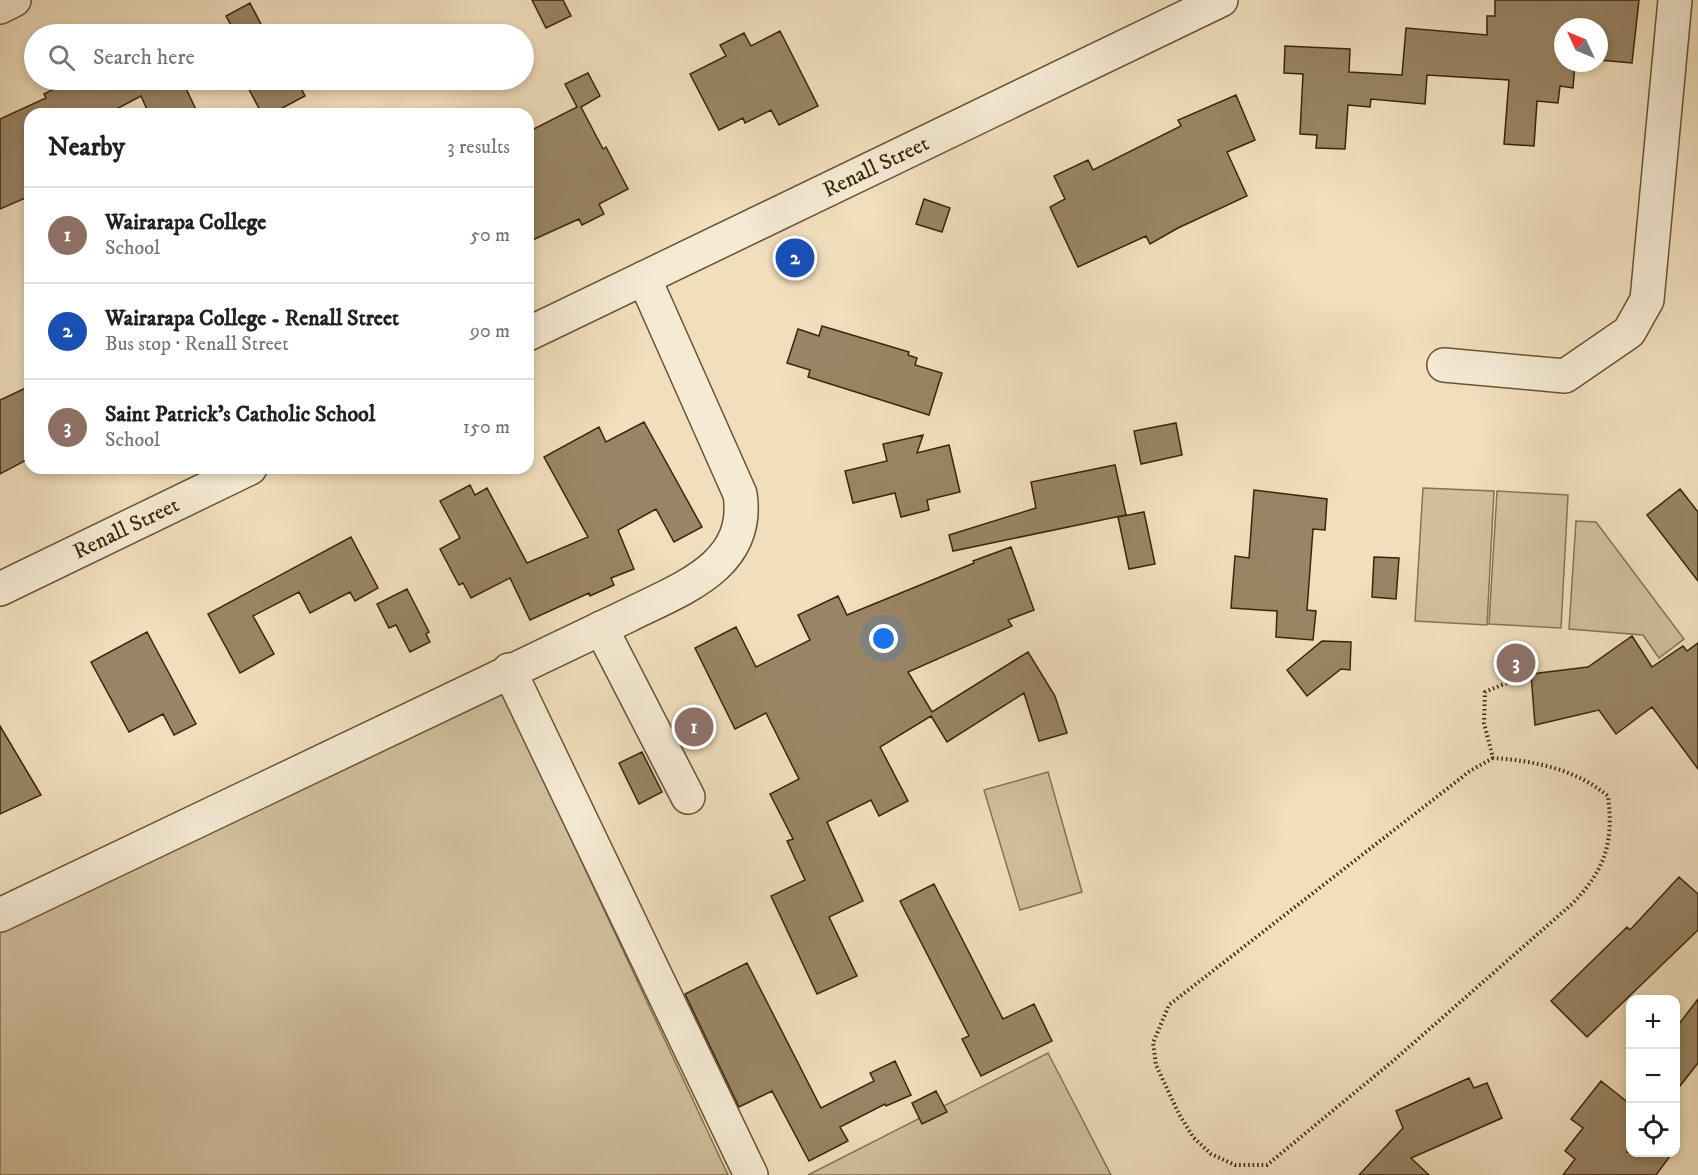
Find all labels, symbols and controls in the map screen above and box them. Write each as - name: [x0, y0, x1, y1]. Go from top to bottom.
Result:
- north arrow: [1554, 18, 1608, 72]
- search box: [24, 24, 534, 90]
- icon: search: [45, 41, 78, 74]
- text: Search here: [93, 44, 195, 71]
- street label: Renall Street: [818, 129, 933, 203]
- text: Nearby: [48, 131, 125, 164]
- text: 3 results: [447, 135, 510, 160]
- text: Wairarapa College: [105, 209, 266, 236]
- text: 1: [64, 223, 71, 248]
- text: 50 m: [470, 223, 510, 248]
- text: School: [105, 236, 160, 261]
- pin: 2: [776, 236, 814, 280]
- text: Wairarapa College - Renall Street: [105, 305, 399, 332]
- text: 2: [63, 319, 72, 344]
- text: 90 m: [470, 319, 510, 344]
- text: Bus stop · Renall Street: [105, 332, 289, 357]
- text: Saint Patrick's Catholic School: [105, 401, 375, 428]
- text: 3: [64, 415, 71, 440]
- text: 150 m: [463, 415, 510, 440]
- text: School: [105, 428, 160, 453]
- street label: Renall Street: [69, 491, 183, 565]
- your location: [869, 624, 898, 653]
- pin: 3: [1496, 640, 1536, 686]
- pin: 1: [674, 704, 714, 750]
- map controls: [1626, 995, 1680, 1157]
- button: +: [1626, 995, 1680, 1049]
- button: −: [1626, 1049, 1680, 1103]
- button: locate: [1626, 1103, 1680, 1157]

